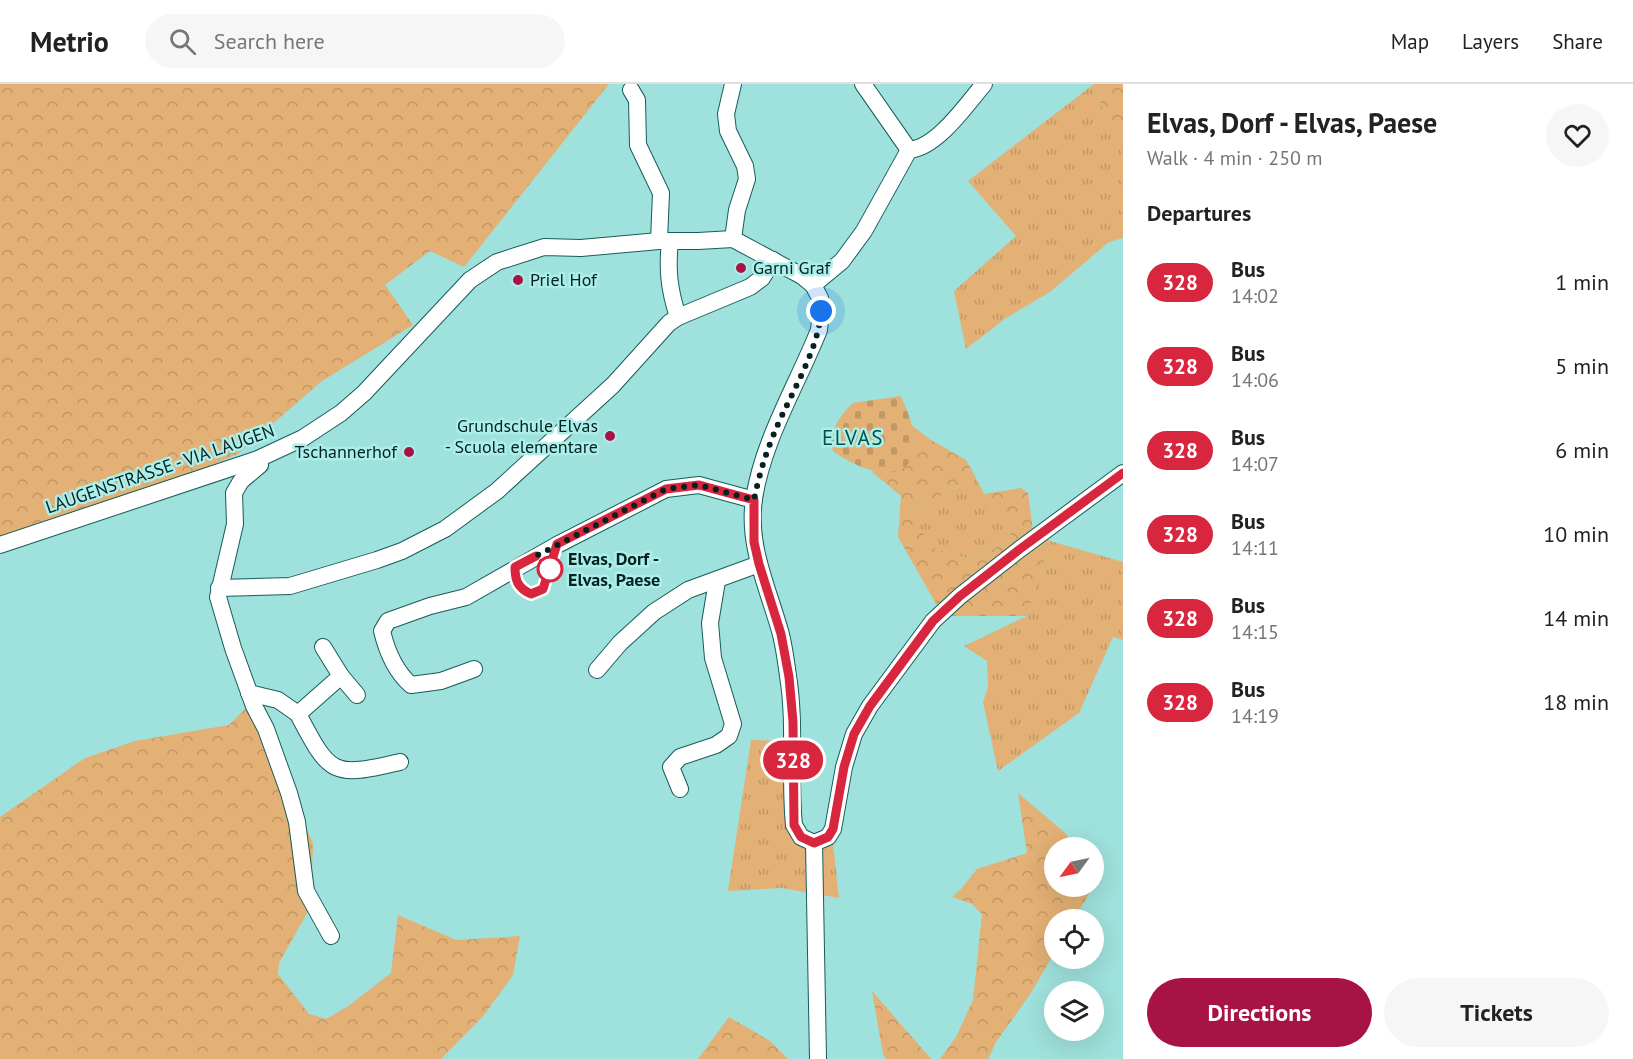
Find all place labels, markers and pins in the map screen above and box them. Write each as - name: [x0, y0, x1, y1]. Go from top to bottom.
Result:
- place label: Garni Graf: [753, 256, 832, 279]
- marker: Garni Graf: [734, 261, 748, 275]
- place label: Priel Hof: [530, 268, 598, 291]
- marker: Priel Hof: [511, 273, 525, 287]
- place label: Grundschule Elvas - Scuola elementare: [445, 414, 598, 458]
- marker: Grundschule Elvas - Scuola elementare: [603, 429, 617, 443]
- place label: Tschannerhof: [294, 440, 398, 463]
- marker: Tschannerhof: [402, 445, 416, 459]
- place label: Elvas, Dorf - Elvas, Paese: [568, 547, 660, 591]
- marker: Elvas, Dorf - Elvas, Paese: [537, 556, 563, 582]

